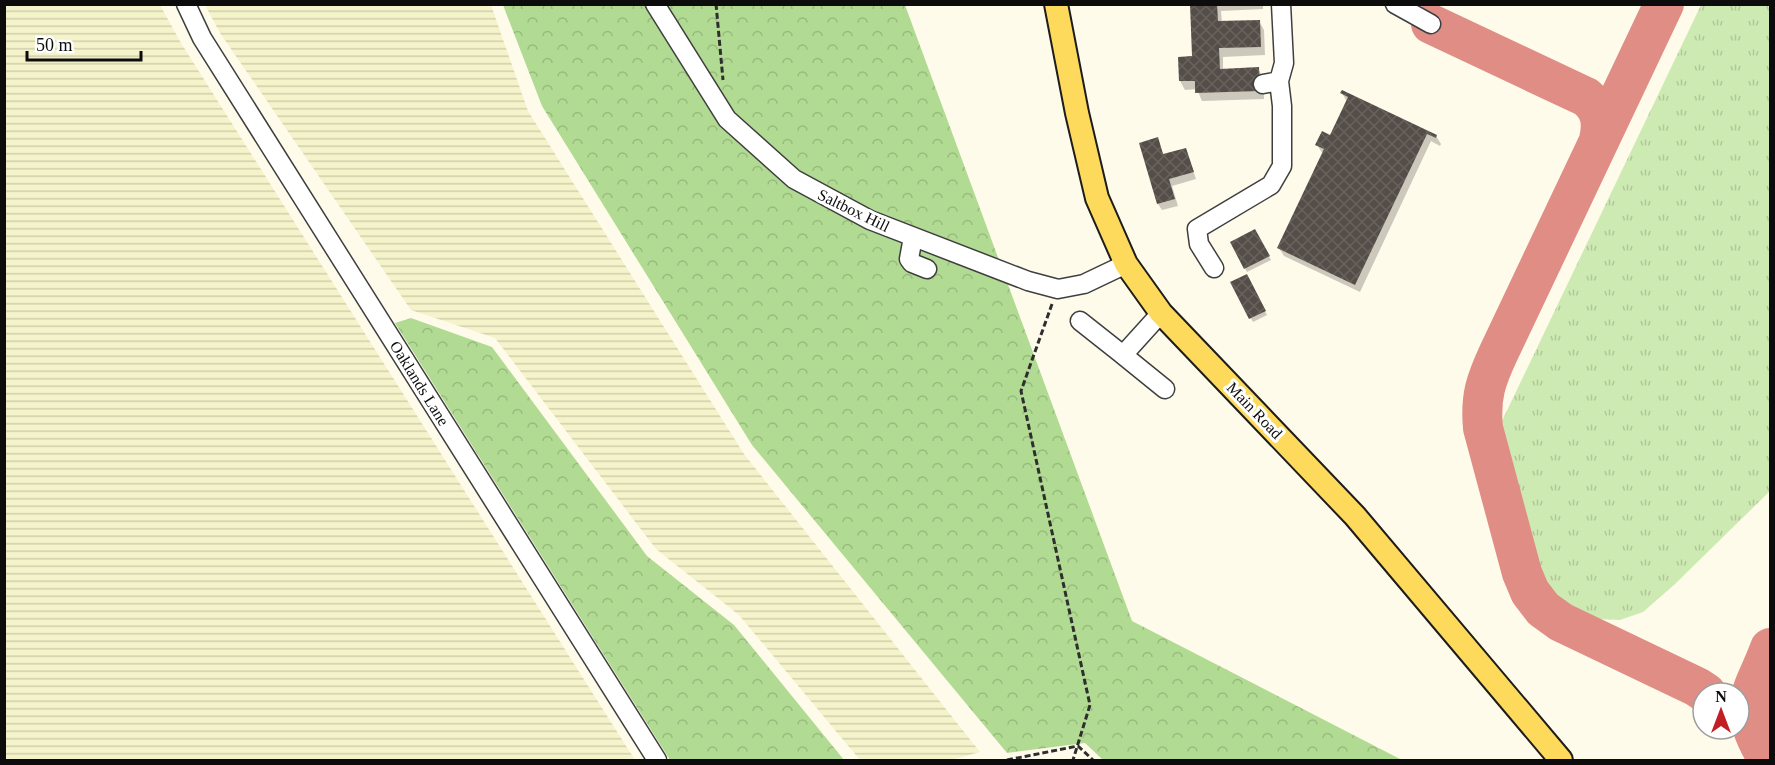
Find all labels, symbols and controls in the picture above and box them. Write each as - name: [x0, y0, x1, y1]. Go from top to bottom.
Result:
- scale bar: [27, 24, 141, 62]
- text: 50 m: [36, 35, 73, 55]
- street label: Saltbox Hill: [815, 186, 893, 235]
- street label: Oaklands Lane: [387, 338, 452, 429]
- street label: Main Road: [1224, 379, 1286, 442]
- north arrow: [1691, 681, 1751, 741]
- text: N: [1715, 688, 1727, 705]

